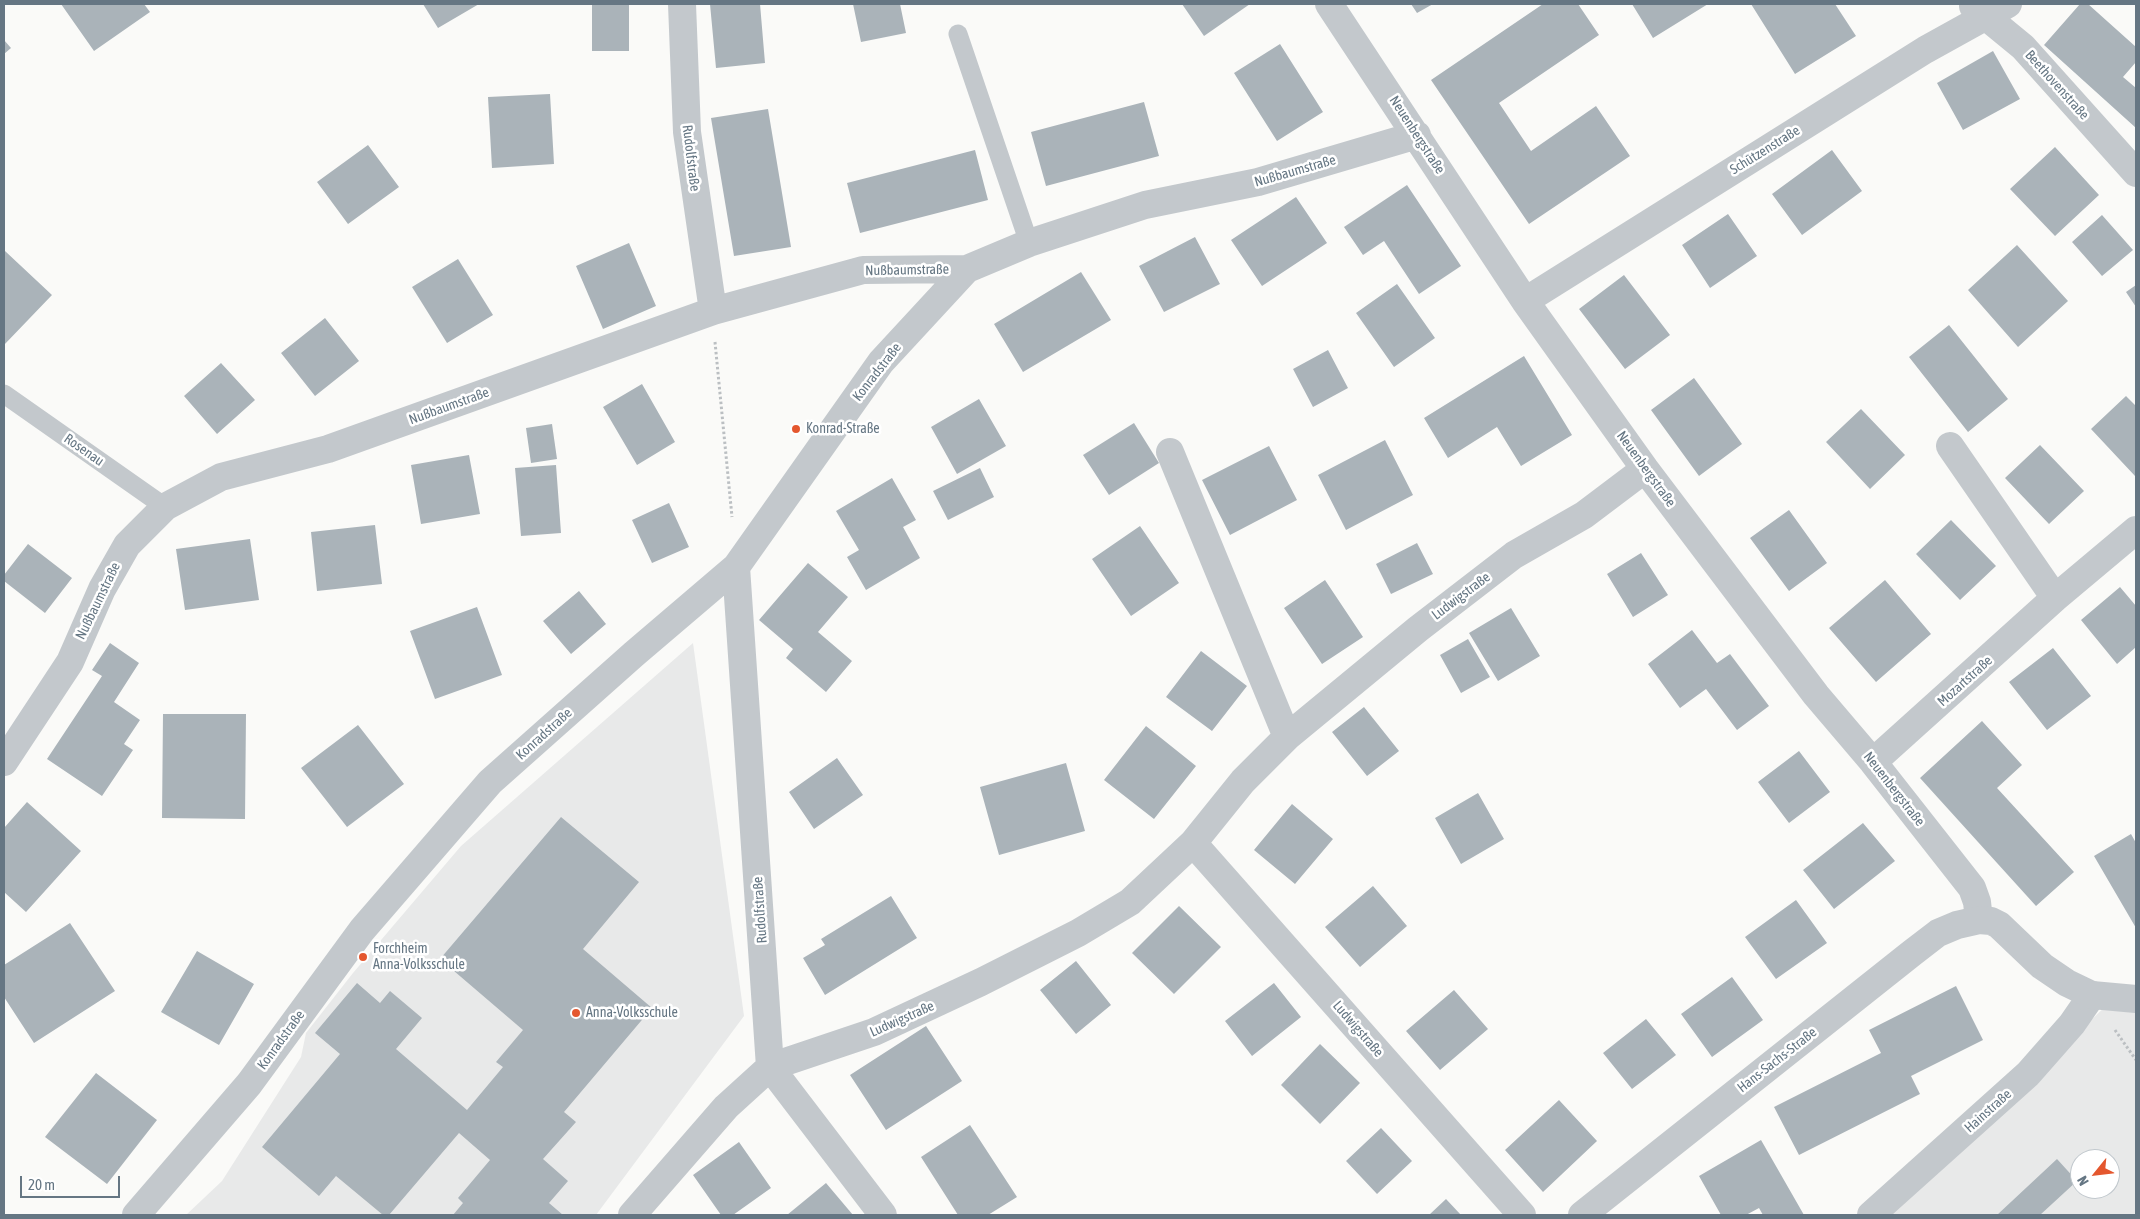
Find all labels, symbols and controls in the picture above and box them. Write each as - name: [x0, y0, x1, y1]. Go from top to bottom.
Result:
- street label: Beethovenstraße: [2021, 47, 2093, 123]
- street label: Neuenbergstraße: [1386, 93, 1448, 177]
- street label: Schützenstraße: [1727, 122, 1803, 178]
- street label: Rudolfstraße: [679, 124, 703, 192]
- street label: Nußbaumstraße: [1252, 151, 1338, 191]
- street label: Nußbaumstraße: [865, 261, 949, 279]
- street label: Konradstraße: [849, 340, 905, 404]
- street label: Nußbaumstraße: [407, 384, 491, 428]
- place label: Konrad-Straße: [806, 421, 880, 437]
- marker: Konrad-Straße: [790, 423, 802, 435]
- street label: Neuenbergstraße: [1613, 428, 1679, 510]
- street label: Rosenau: [61, 430, 107, 470]
- street label: Nußbaumstraße: [72, 560, 124, 642]
- street label: Ludwigstraße: [1429, 569, 1493, 623]
- street label: Mozartstraße: [1934, 652, 1996, 710]
- street label: Konradstraße: [513, 705, 575, 763]
- street label: Neuenbergstraße: [1860, 749, 1928, 829]
- street label: Rudolfstraße: [749, 876, 771, 944]
- place label: Forchheim Anna-Volksschule: [373, 941, 465, 974]
- marker: Forchheim Anna-Volksschule: [357, 951, 369, 963]
- street label: Ludwigstraße: [867, 997, 937, 1041]
- street label: Ludwigstraße: [1329, 998, 1387, 1060]
- place label: Anna-Volksschule: [586, 1005, 678, 1021]
- street label: Konradstraße: [254, 1007, 308, 1073]
- marker: Anna-Volksschule: [570, 1007, 582, 1019]
- street label: Hans-Sachs-Straße: [1734, 1024, 1820, 1096]
- street label: Hainstraße: [1961, 1086, 2015, 1136]
- north arrow: [2070, 1149, 2120, 1199]
- scale bar: [22, 1166, 122, 1198]
- text: N: [2074, 1173, 2092, 1188]
- text: 20 m: [28, 1176, 55, 1193]

